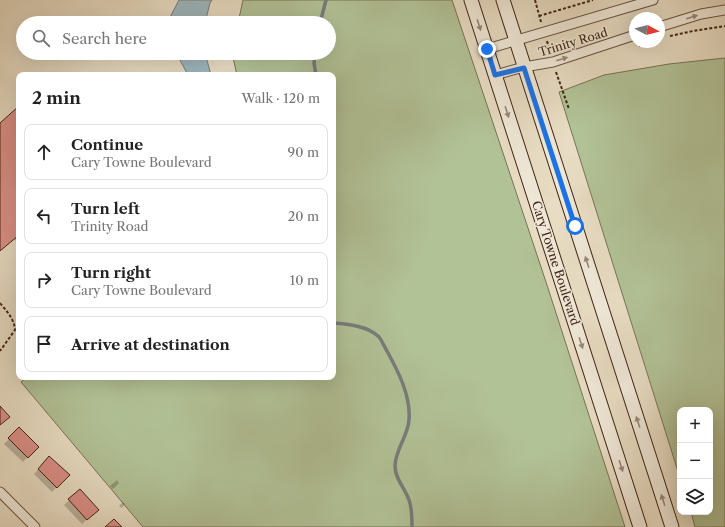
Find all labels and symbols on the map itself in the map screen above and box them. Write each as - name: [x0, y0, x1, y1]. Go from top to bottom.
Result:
- north arrow: [629, 12, 665, 48]
- one-way arrow: [686, 13, 698, 19]
- one-way arrow: [476, 19, 482, 31]
- street label: Trinity Road: [537, 24, 610, 60]
- route end: [478, 40, 496, 58]
- one-way arrow: [557, 56, 569, 62]
- one-way arrow: [504, 107, 510, 119]
- street label: Cary Towne Boulevard: [529, 199, 583, 328]
- route start: [566, 217, 584, 235]
- one-way arrow: [584, 256, 590, 268]
- one-way arrow: [578, 337, 584, 349]
- one-way arrow: [635, 416, 641, 428]
- one-way arrow: [618, 461, 624, 473]
- one-way arrow: [660, 494, 666, 506]

